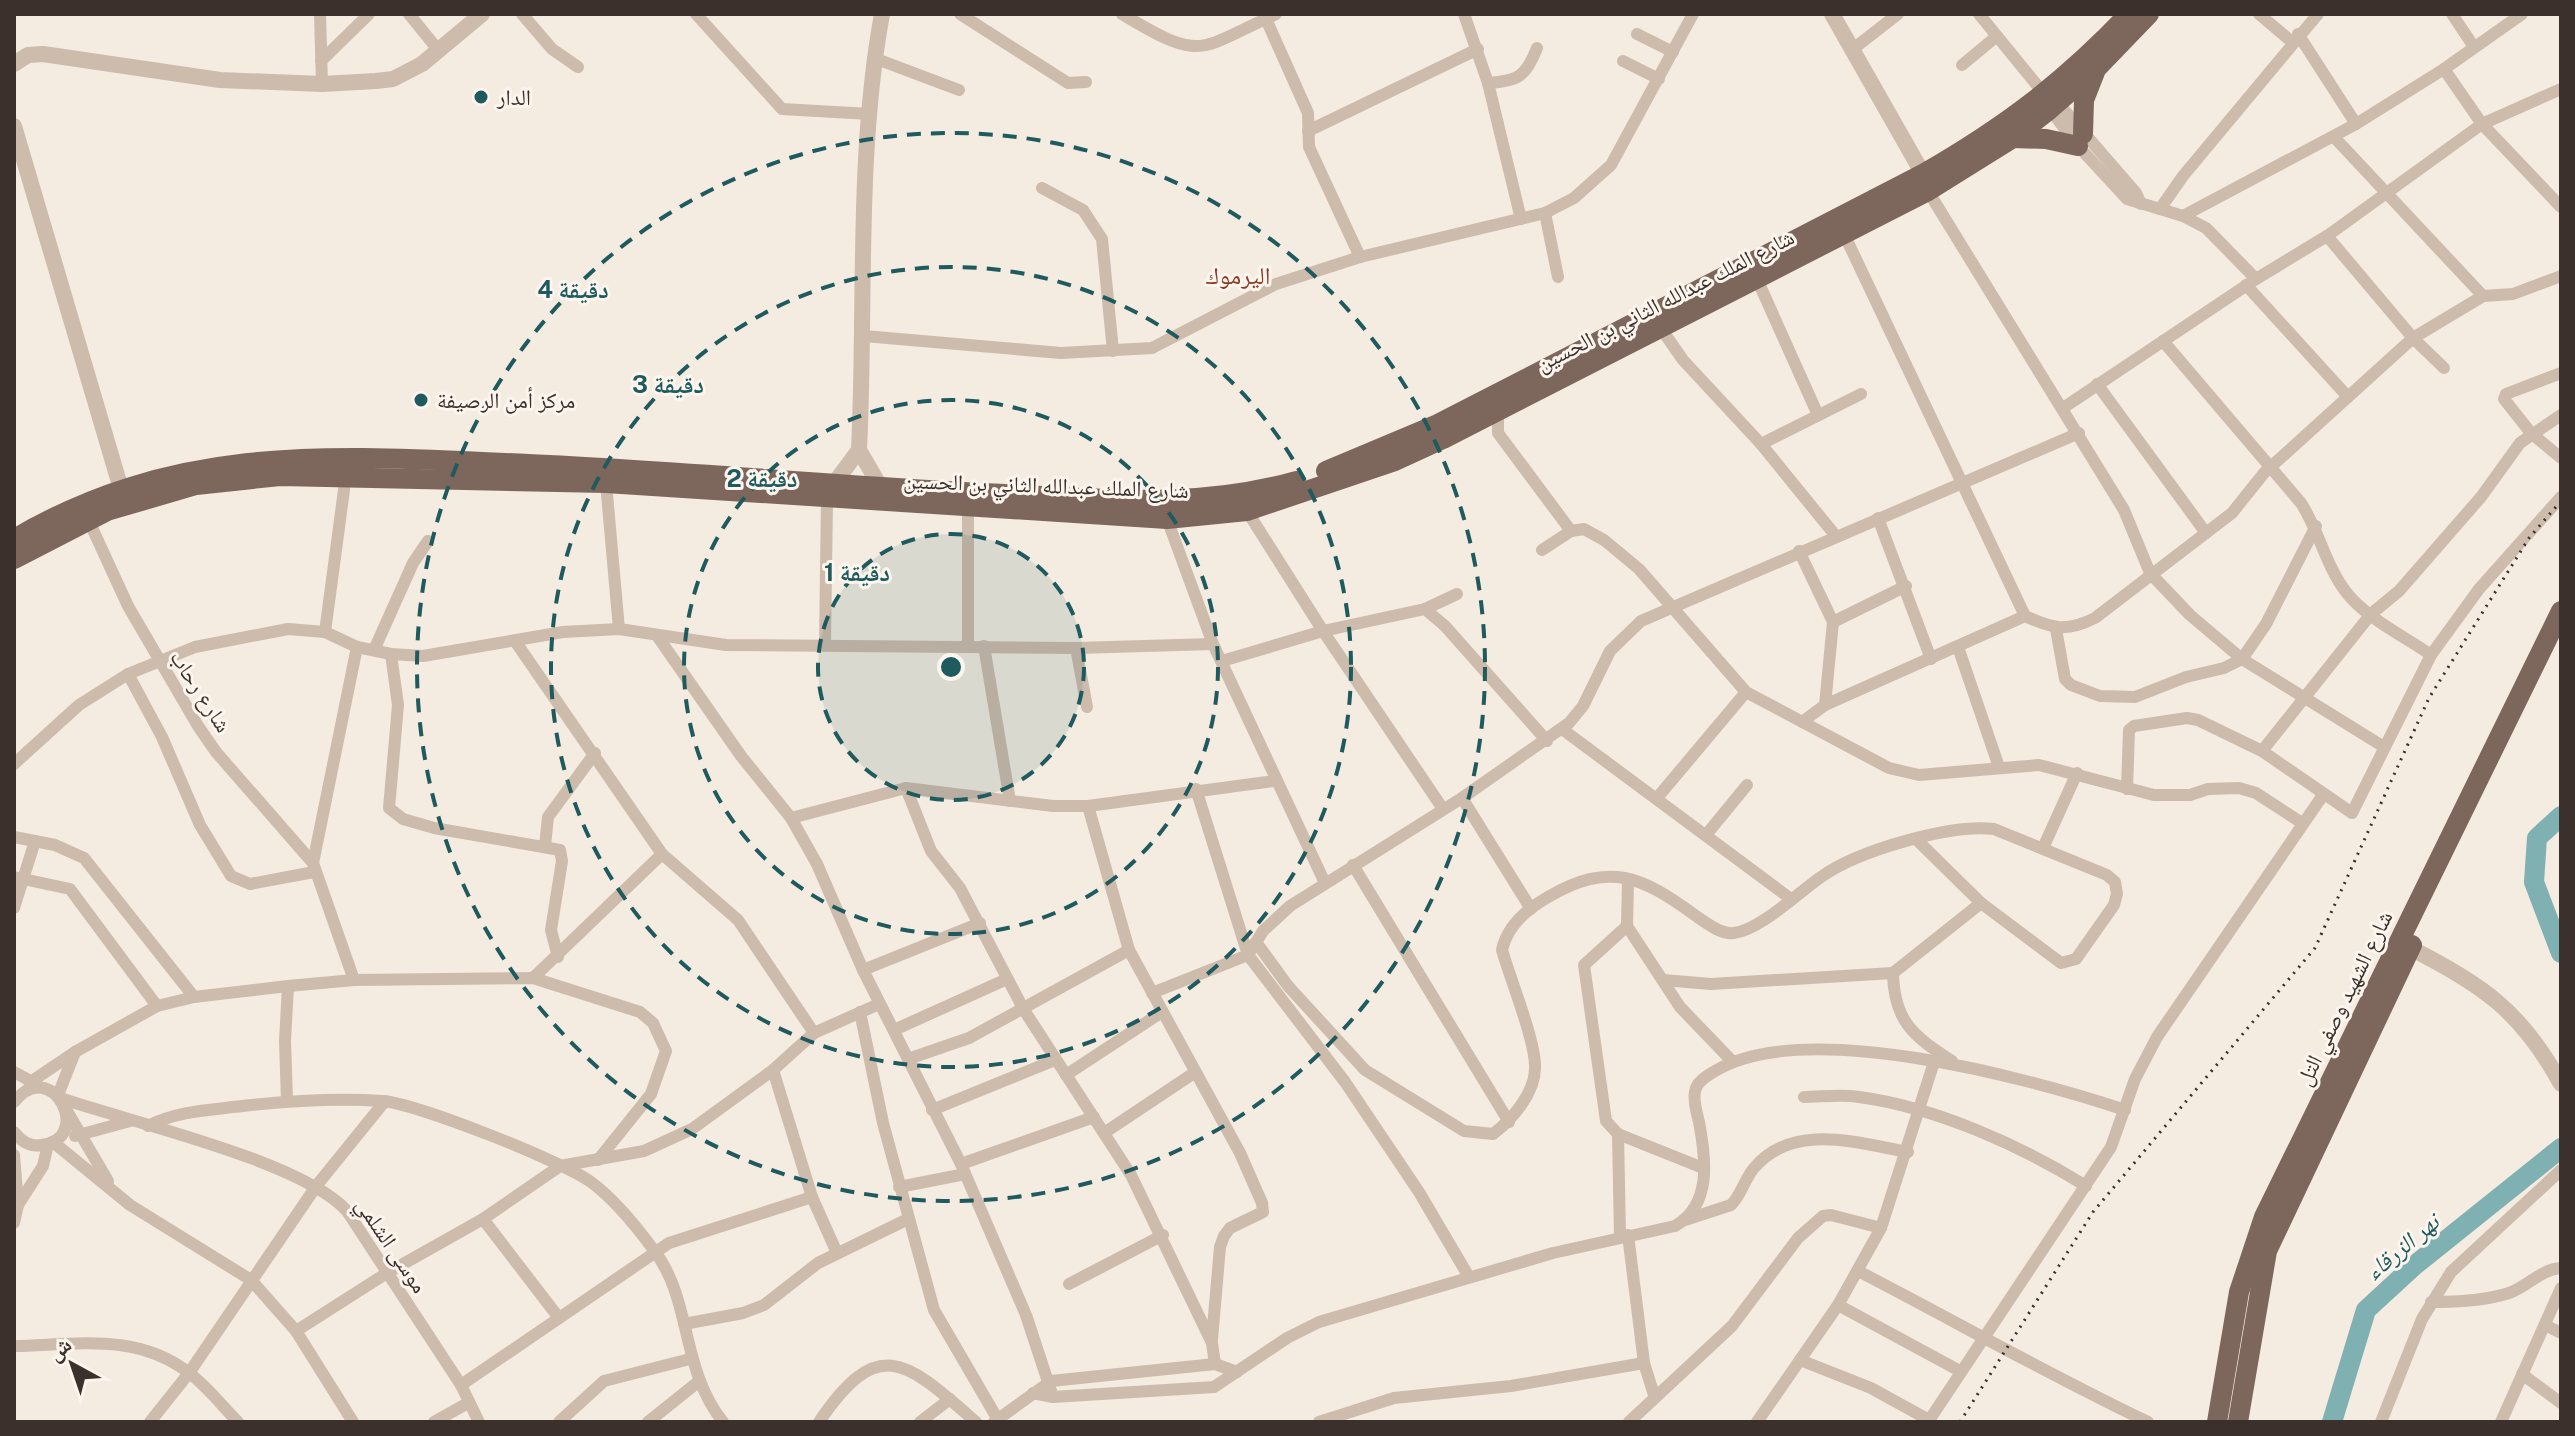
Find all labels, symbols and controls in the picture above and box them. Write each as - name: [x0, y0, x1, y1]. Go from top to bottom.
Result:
- place label: الدار: [496, 84, 531, 110]
- marker: الدار: [472, 88, 490, 106]
- street label: شارع الملك عبدالله الثاني بن الحسين: [1532, 224, 1800, 381]
- district label: اليرموك: [1206, 261, 1270, 289]
- text: 4 دقيقة: [537, 275, 609, 304]
- text: 3 دقيقة: [632, 370, 704, 399]
- place label: مركز أمن الرصيفة: [437, 387, 575, 414]
- marker: مركز أمن الرصيفة: [412, 391, 430, 409]
- text: 2 دقيقة: [726, 464, 798, 493]
- street label: شارع الملك عبدالله الثاني بن الحسين: [903, 467, 1189, 508]
- text: 1 دقيقة: [824, 558, 890, 587]
- street label: شارع رحاب: [164, 645, 237, 737]
- centre of rings: [937, 653, 965, 681]
- street label: شارع الشهيد وصفي التل: [2290, 906, 2402, 1092]
- street label: موسى الشلمي: [347, 1192, 433, 1300]
- water label: نهر الزرقاء: [2359, 1205, 2447, 1285]
- north arrow: [32, 1324, 112, 1404]
- text: ش: [42, 1331, 77, 1367]

